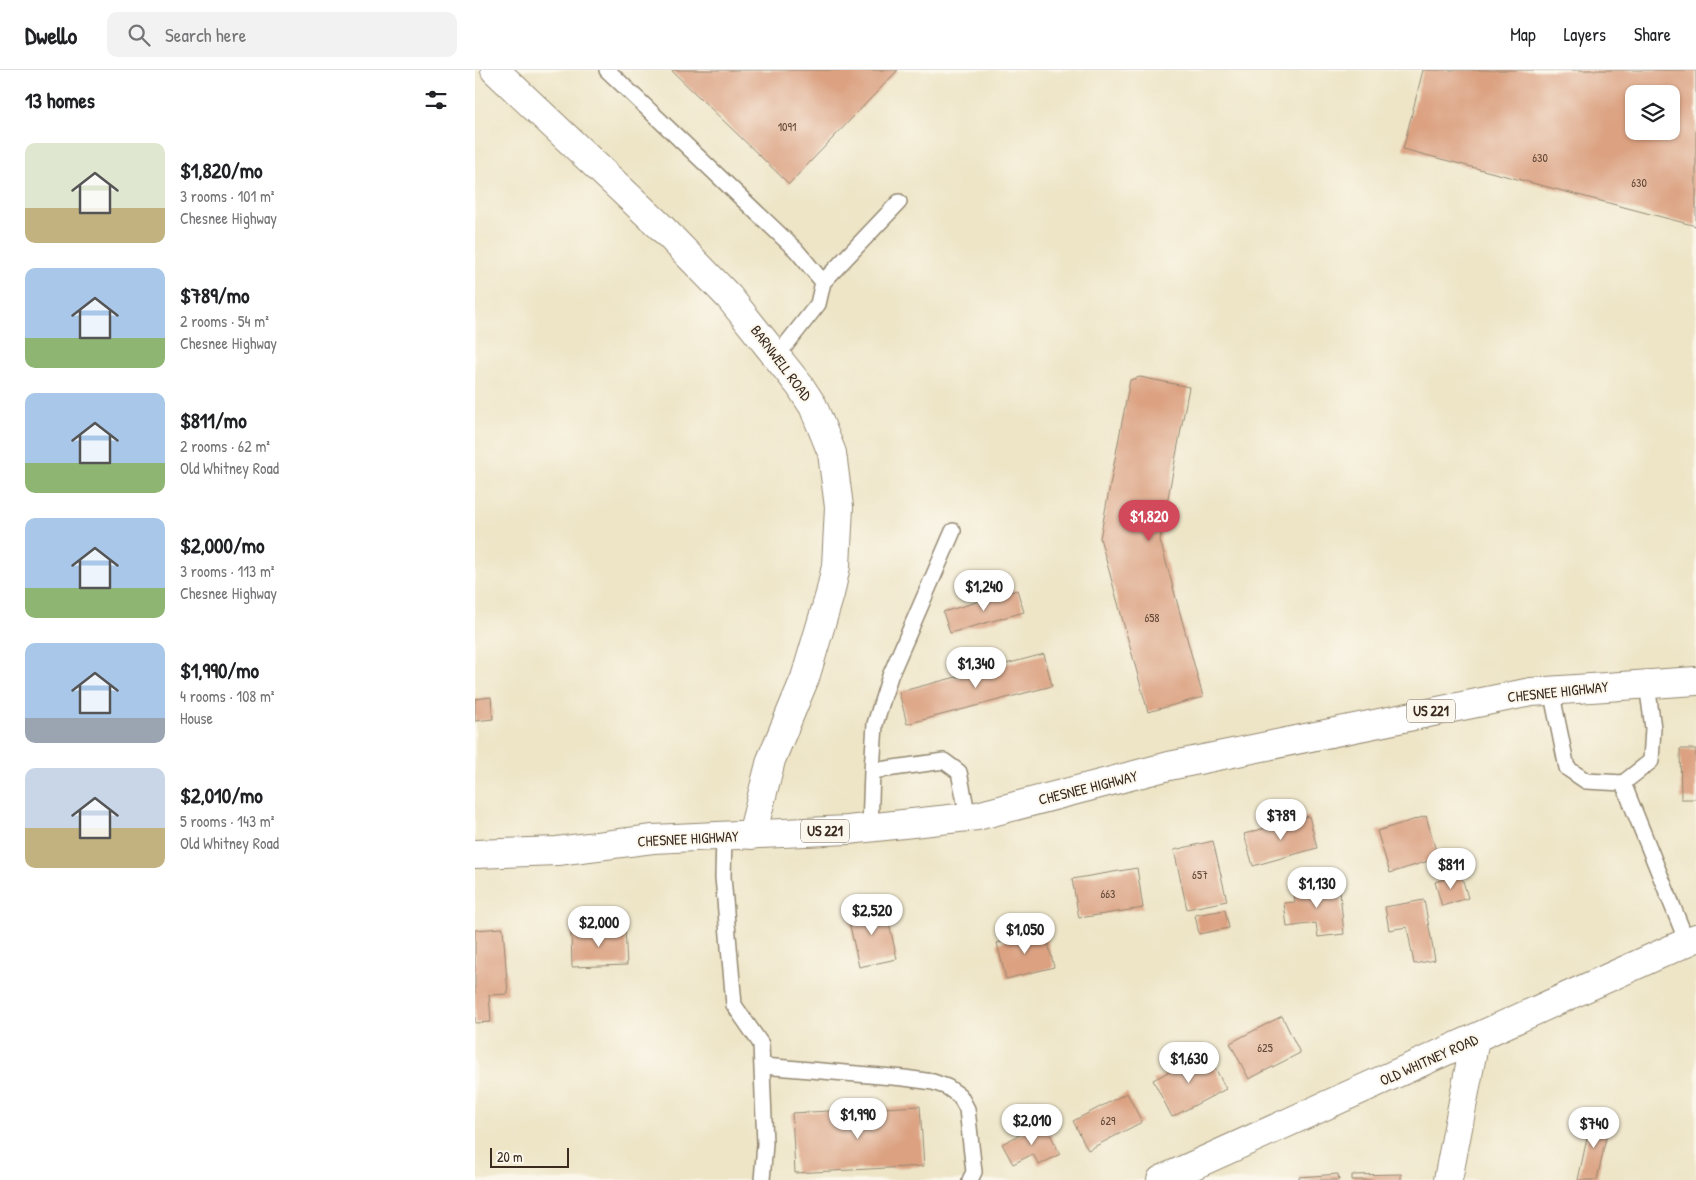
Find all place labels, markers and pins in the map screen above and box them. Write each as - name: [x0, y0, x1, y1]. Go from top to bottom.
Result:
- pin: $1,820: [1108, 500, 1190, 542]
- pin: $1,240: [943, 570, 1025, 612]
- pin: $1,340: [935, 646, 1017, 689]
- pin: $789: [1251, 798, 1311, 841]
- pin: $811: [1421, 848, 1481, 890]
- pin: $1,130: [1276, 866, 1358, 909]
- pin: $2,520: [831, 894, 913, 936]
- pin: $2,000: [558, 906, 640, 948]
- pin: $1,050: [984, 912, 1066, 955]
- pin: $1,630: [1148, 1042, 1230, 1084]
- pin: $1,990: [817, 1098, 899, 1140]
- pin: $2,010: [991, 1104, 1073, 1146]
- pin: $740: [1564, 1106, 1624, 1149]

